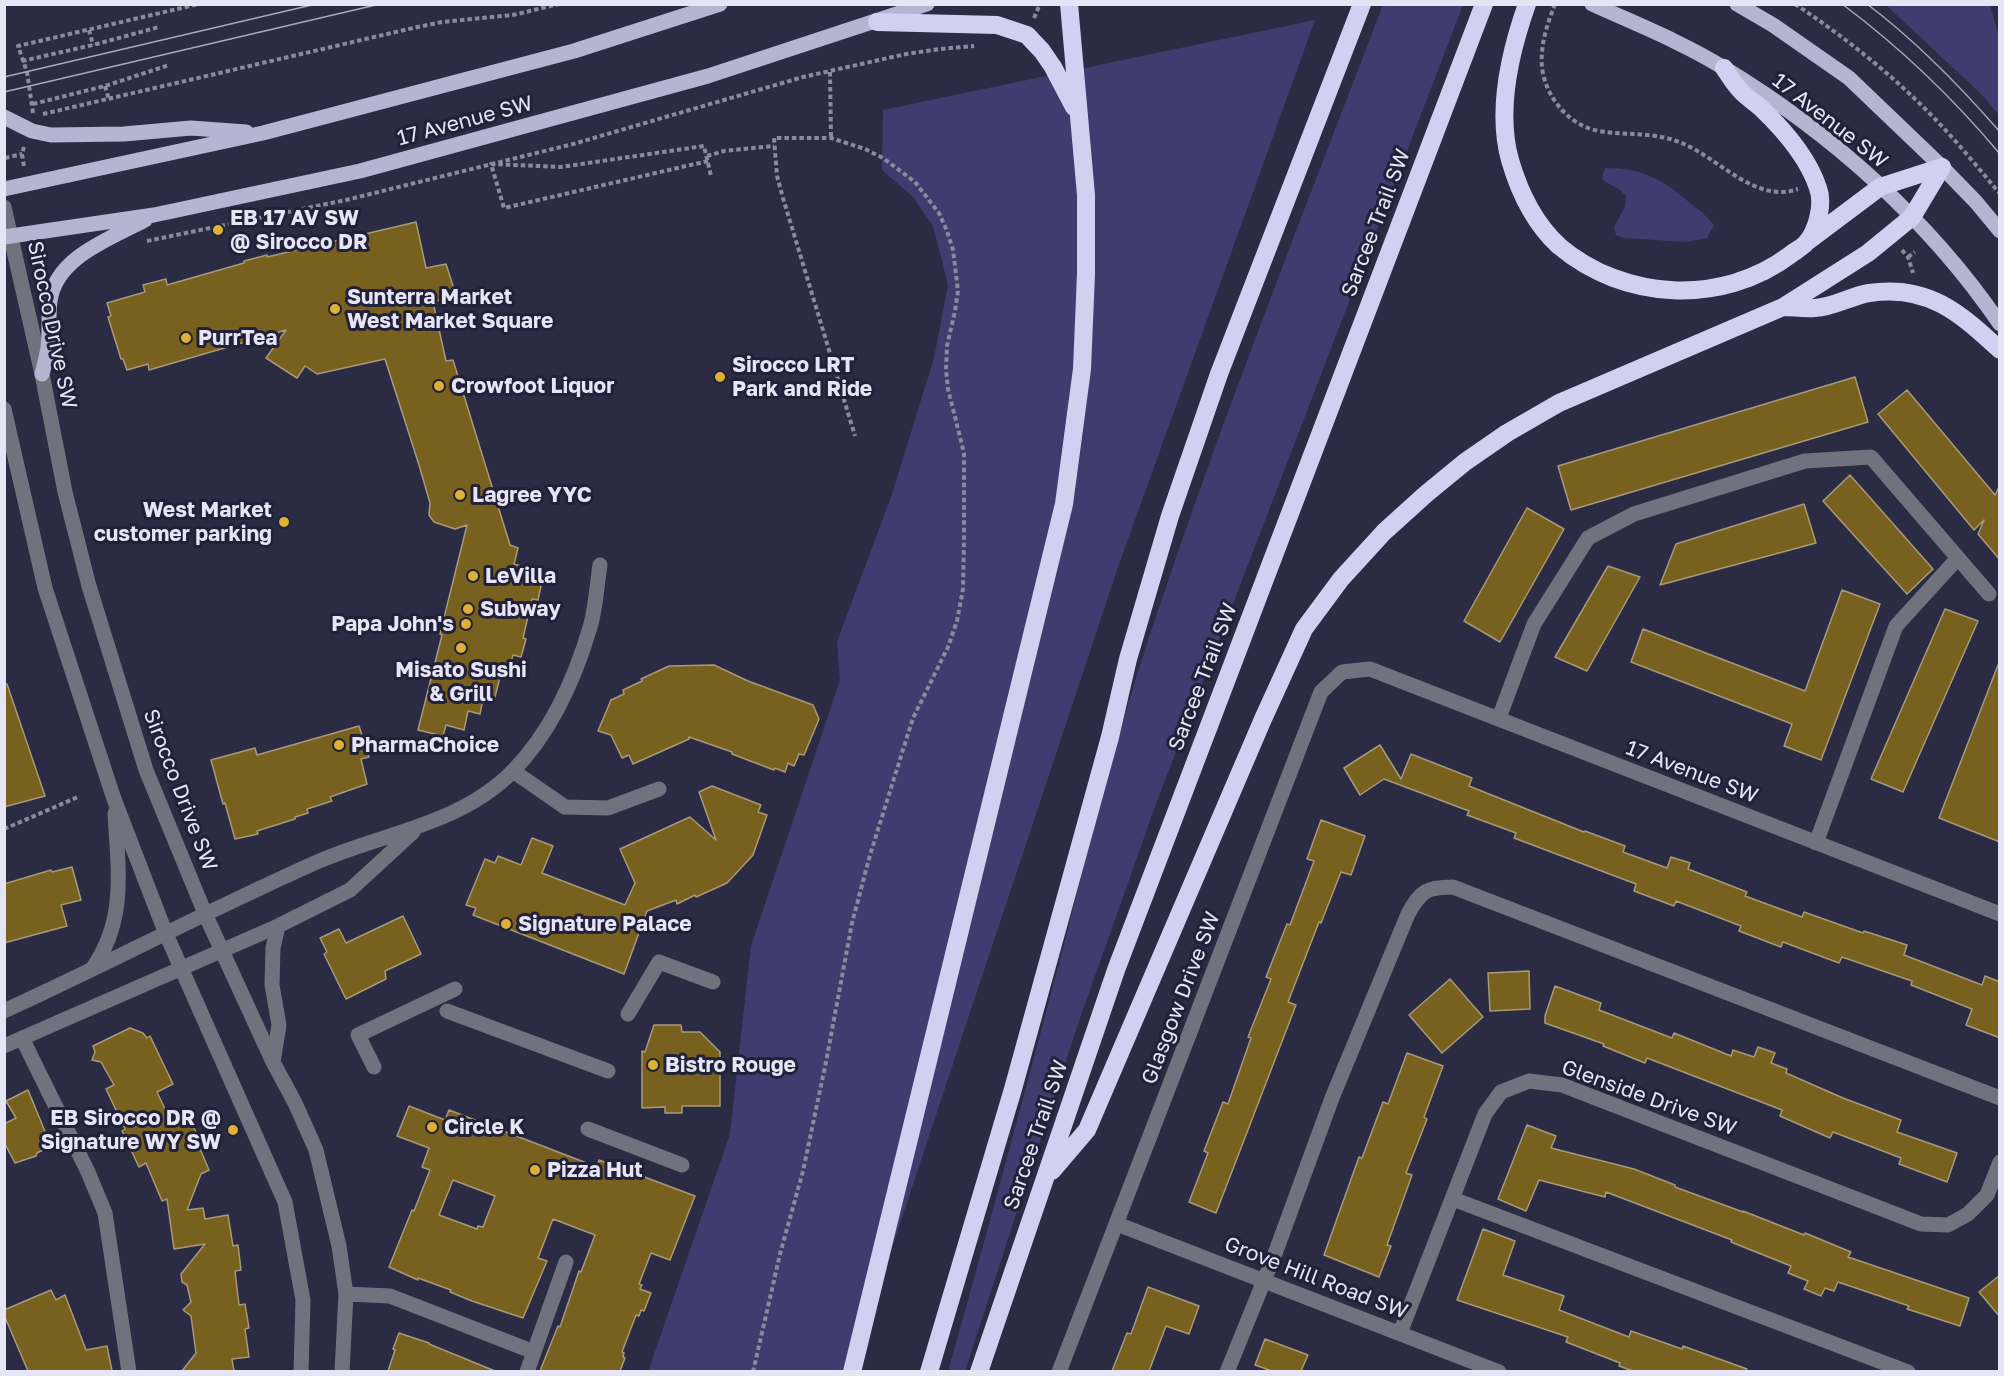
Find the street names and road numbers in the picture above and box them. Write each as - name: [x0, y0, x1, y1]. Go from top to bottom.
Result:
- street label: 17 Avenue SW: [1767, 68, 1893, 174]
- street label: 17 Avenue SW: [394, 91, 536, 151]
- street label: Sarcee Trail SW: [1336, 146, 1416, 300]
- street label: Sirocco Drive SW: [22, 239, 82, 411]
- street label: Sarcee Trail SW: [1163, 600, 1243, 754]
- street label: Sirocco Drive SW: [138, 706, 222, 874]
- street label: 17 Avenue SW: [1622, 735, 1762, 809]
- street label: Glasgow Drive SW: [1136, 908, 1226, 1088]
- street label: Glenside Drive SW: [1558, 1055, 1740, 1141]
- street label: Sarcee Trail SW: [999, 1057, 1073, 1213]
- street label: Grove Hill Road SW: [1221, 1231, 1411, 1325]

